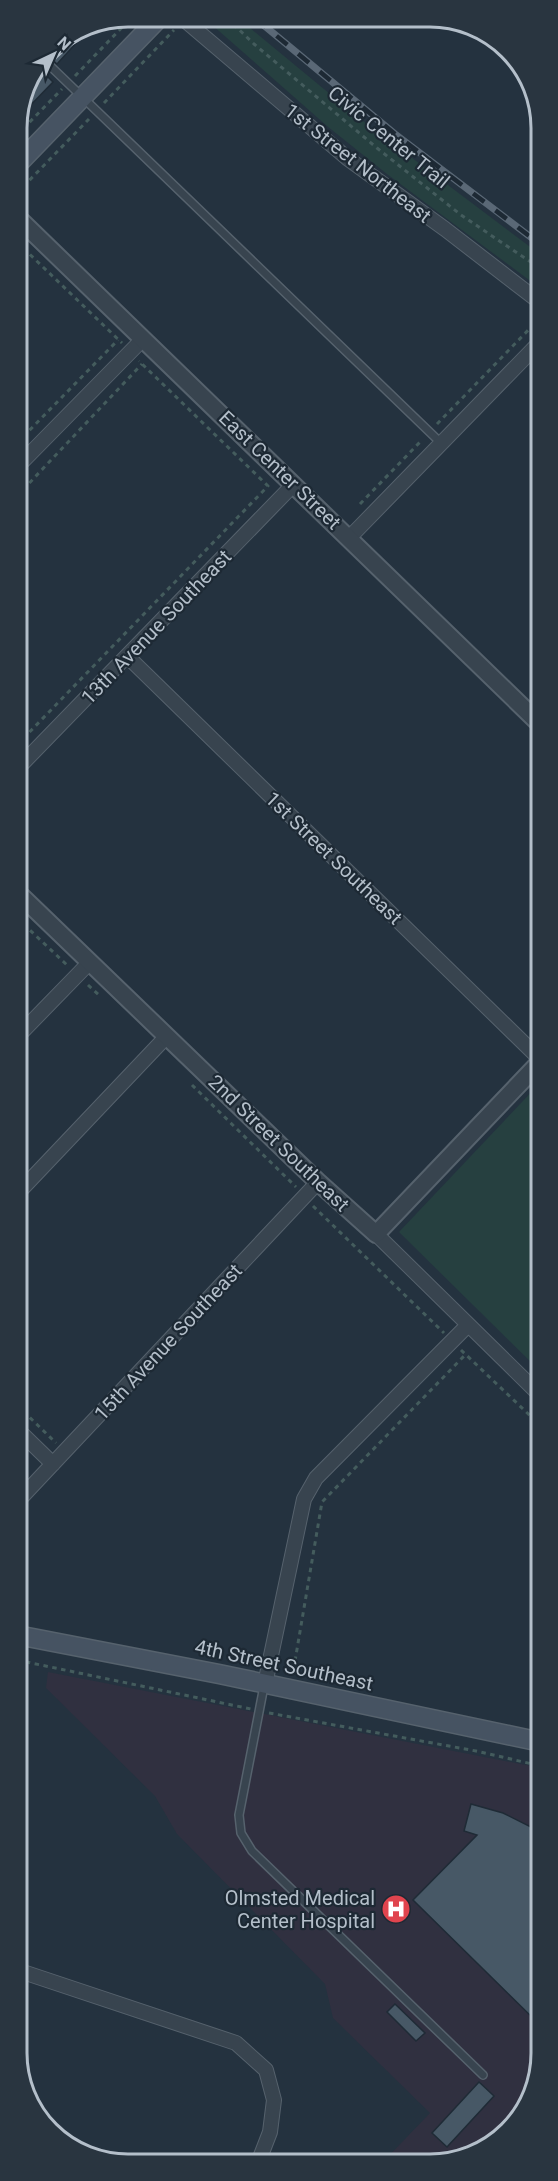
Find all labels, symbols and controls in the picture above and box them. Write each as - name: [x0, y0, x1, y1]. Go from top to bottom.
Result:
- north arrow: [24, 24, 84, 84]
- text: N: [53, 33, 75, 54]
- street label: Civic Center Trail: [323, 81, 455, 193]
- street label: 1st Street Northeast: [280, 98, 436, 228]
- street label: East Center Street: [214, 406, 346, 534]
- street label: 13th Avenue Southeast: [76, 545, 236, 709]
- street label: 1st Street Southeast: [261, 786, 407, 930]
- street label: 2nd Street Southeast: [204, 1070, 354, 1216]
- street label: 15th Avenue Southeast: [89, 1259, 247, 1425]
- street label: 4th Street Southeast: [193, 1634, 375, 1696]
- place label: Olmsted Medical Center Hospital: [225, 1886, 375, 1933]
- hospital icon: Olmsted Medical Center Hospital: [380, 1893, 412, 1925]

